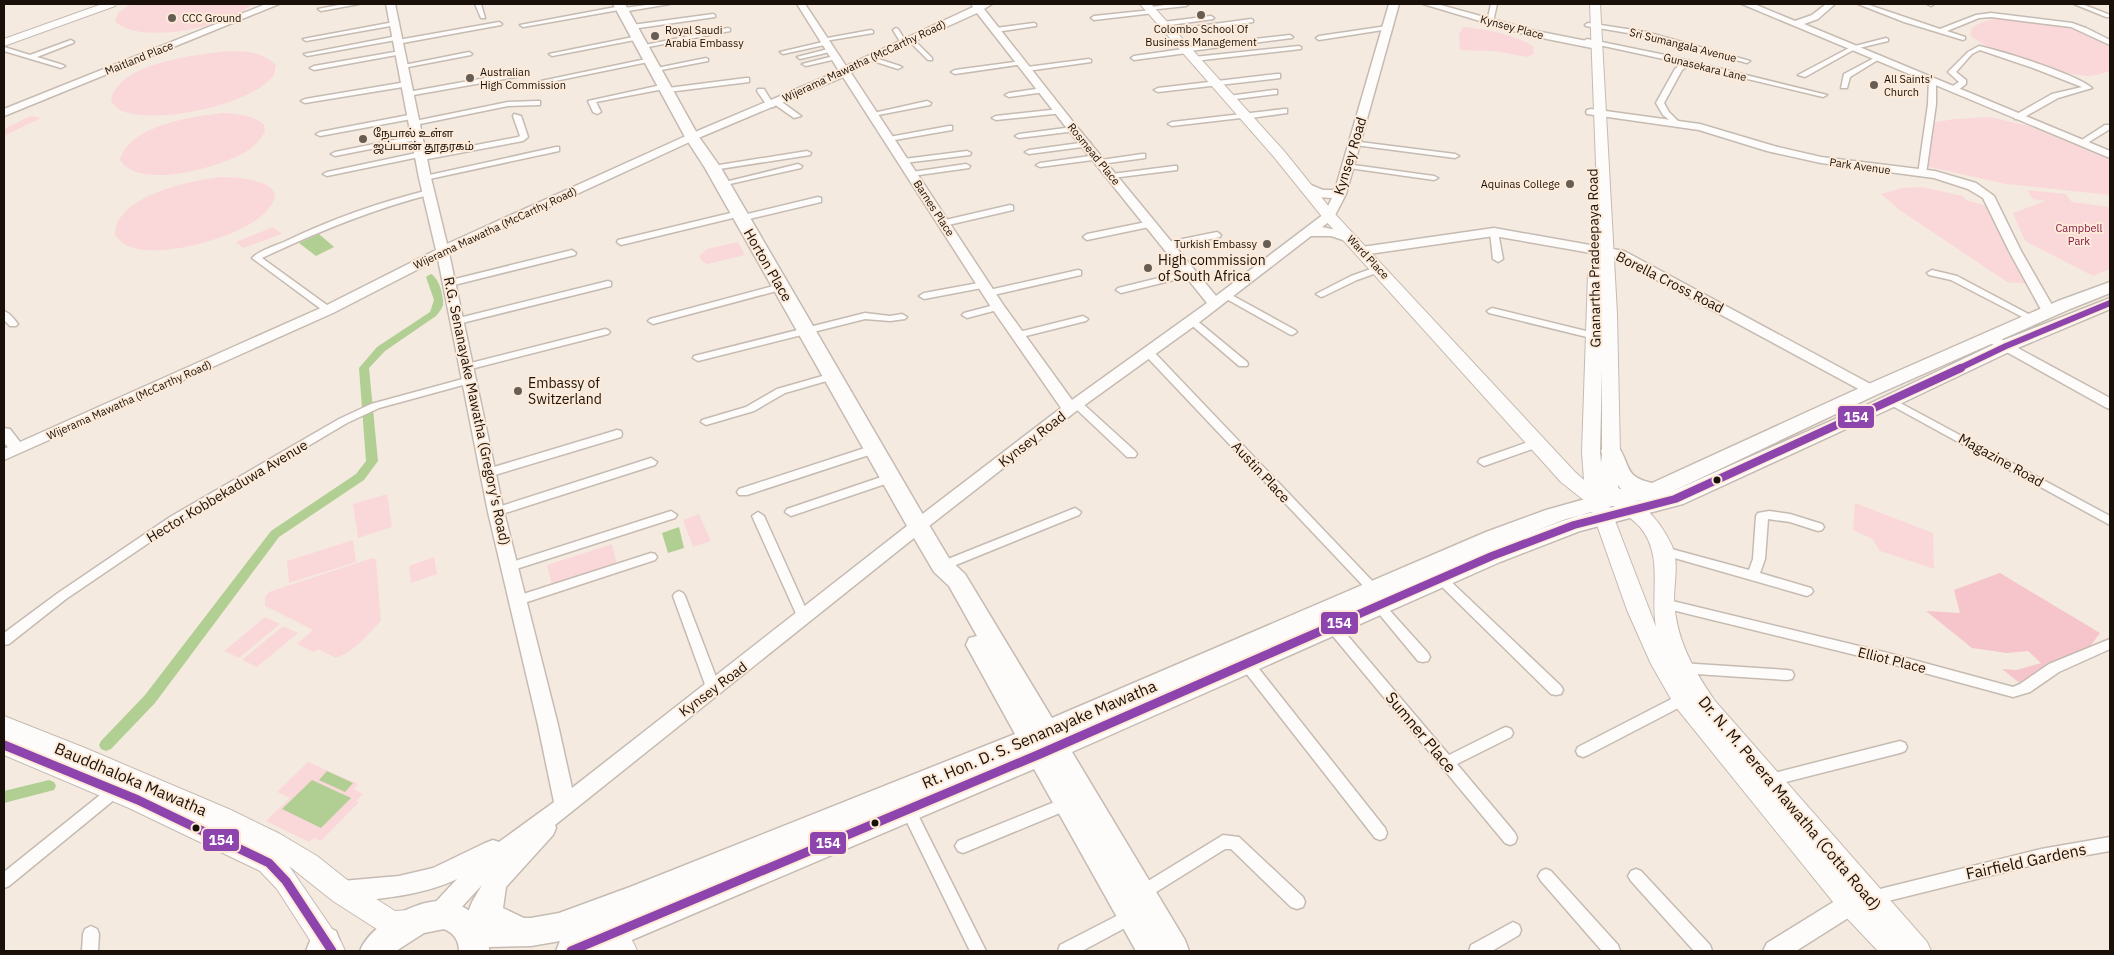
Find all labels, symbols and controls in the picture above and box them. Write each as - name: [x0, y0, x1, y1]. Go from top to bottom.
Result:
- marker: Colombo School Of Business Management: [1195, 9, 1207, 21]
- place label: CCC Ground: [182, 11, 241, 25]
- marker: CCC Ground: [166, 12, 178, 24]
- street label: Kynsey Place: [1479, 12, 1545, 42]
- street label: Wijerama Mawatha (McCarthy Road): [780, 17, 948, 105]
- place label: Colombo School Of Business Management: [1145, 22, 1257, 49]
- place label: Royal Saudi Arabia Embassy: [665, 23, 744, 50]
- street label: Sri Sumangala Avenue: [1628, 25, 1738, 65]
- marker: Royal Saudi Arabia Embassy: [649, 30, 661, 42]
- street label: Maitland Place: [103, 38, 175, 78]
- street label: Gunasekara Lane: [1662, 50, 1748, 84]
- place label: Australian High Commission: [480, 65, 566, 92]
- marker: Australian High Commission: [464, 72, 476, 84]
- place label: All Saints' Church: [1884, 72, 1933, 99]
- marker: All Saints' Church: [1868, 79, 1880, 91]
- street label: Kynsey Road: [1330, 115, 1370, 197]
- street label: Rosmead Place: [1065, 120, 1123, 188]
- place label: நேபால் உள்ள ஜப்பான் தூதரகம்: [373, 126, 474, 154]
- marker: நேபால் உள்ள ஜப்பான் தூதரகம்: [357, 133, 369, 145]
- street label: Park Avenue: [1829, 155, 1891, 177]
- street label: Gnanartha Pradeepaya Road: [1583, 168, 1605, 348]
- street label: Barnes Place: [911, 177, 957, 239]
- place label: Aquinas College: [1481, 177, 1560, 191]
- marker: Aquinas College: [1564, 178, 1576, 190]
- street label: Wijerama Mawatha (McCarthy Road): [411, 184, 579, 272]
- park label: Campbell Park: [2055, 221, 2103, 248]
- street label: Horton Place: [740, 225, 796, 305]
- street label: Ward Place: [1344, 232, 1392, 282]
- place label: Turkish Embassy: [1174, 237, 1258, 251]
- marker: Turkish Embassy: [1261, 238, 1273, 250]
- street label: Borella Cross Road: [1613, 247, 1727, 317]
- place label: High commission of South Africa: [1158, 251, 1266, 285]
- marker: High commission of South Africa: [1142, 262, 1154, 274]
- street label: R.G. Senanayake Mawatha (Gregory's Road): [440, 275, 514, 547]
- street label: Wijerama Mawatha (McCarthy Road): [44, 357, 214, 443]
- place label: Embassy of Switzerland: [528, 374, 602, 408]
- marker: Embassy of Switzerland: [512, 385, 524, 397]
- line badge: 154: [1837, 405, 1875, 429]
- street label: Kynsey Road: [995, 407, 1069, 471]
- text: 154: [1843, 408, 1869, 426]
- street label: Magazine Road: [1955, 429, 2047, 491]
- street label: Hector Kobbekaduwa Avenue: [143, 435, 311, 546]
- street label: Austin Place: [1228, 437, 1294, 507]
- unlabelled marker: [1712, 475, 1722, 485]
- line badge: 154: [1320, 611, 1359, 635]
- text: 154: [1326, 614, 1352, 632]
- street label: Elliot Place: [1856, 643, 1928, 677]
- street label: Kynsey Road: [675, 658, 751, 720]
- street label: Rt. Hon. D. S. Senanayake Mawatha: [919, 675, 1160, 793]
- street label: Sumner Place: [1381, 688, 1461, 777]
- street label: Dr. N. M. Perera Mawatha (Cotta Road): [1694, 692, 1886, 914]
- street label: Bauddhaloka Mawatha: [52, 738, 211, 820]
- unlabelled marker: [870, 818, 880, 828]
- unlabelled marker: [191, 823, 201, 833]
- line badge: 154: [202, 828, 240, 852]
- text: 154: [208, 831, 234, 849]
- line badge: 154: [809, 831, 847, 855]
- text: 154: [815, 834, 841, 852]
- street label: Fairfield Gardens: [1964, 838, 2088, 884]

